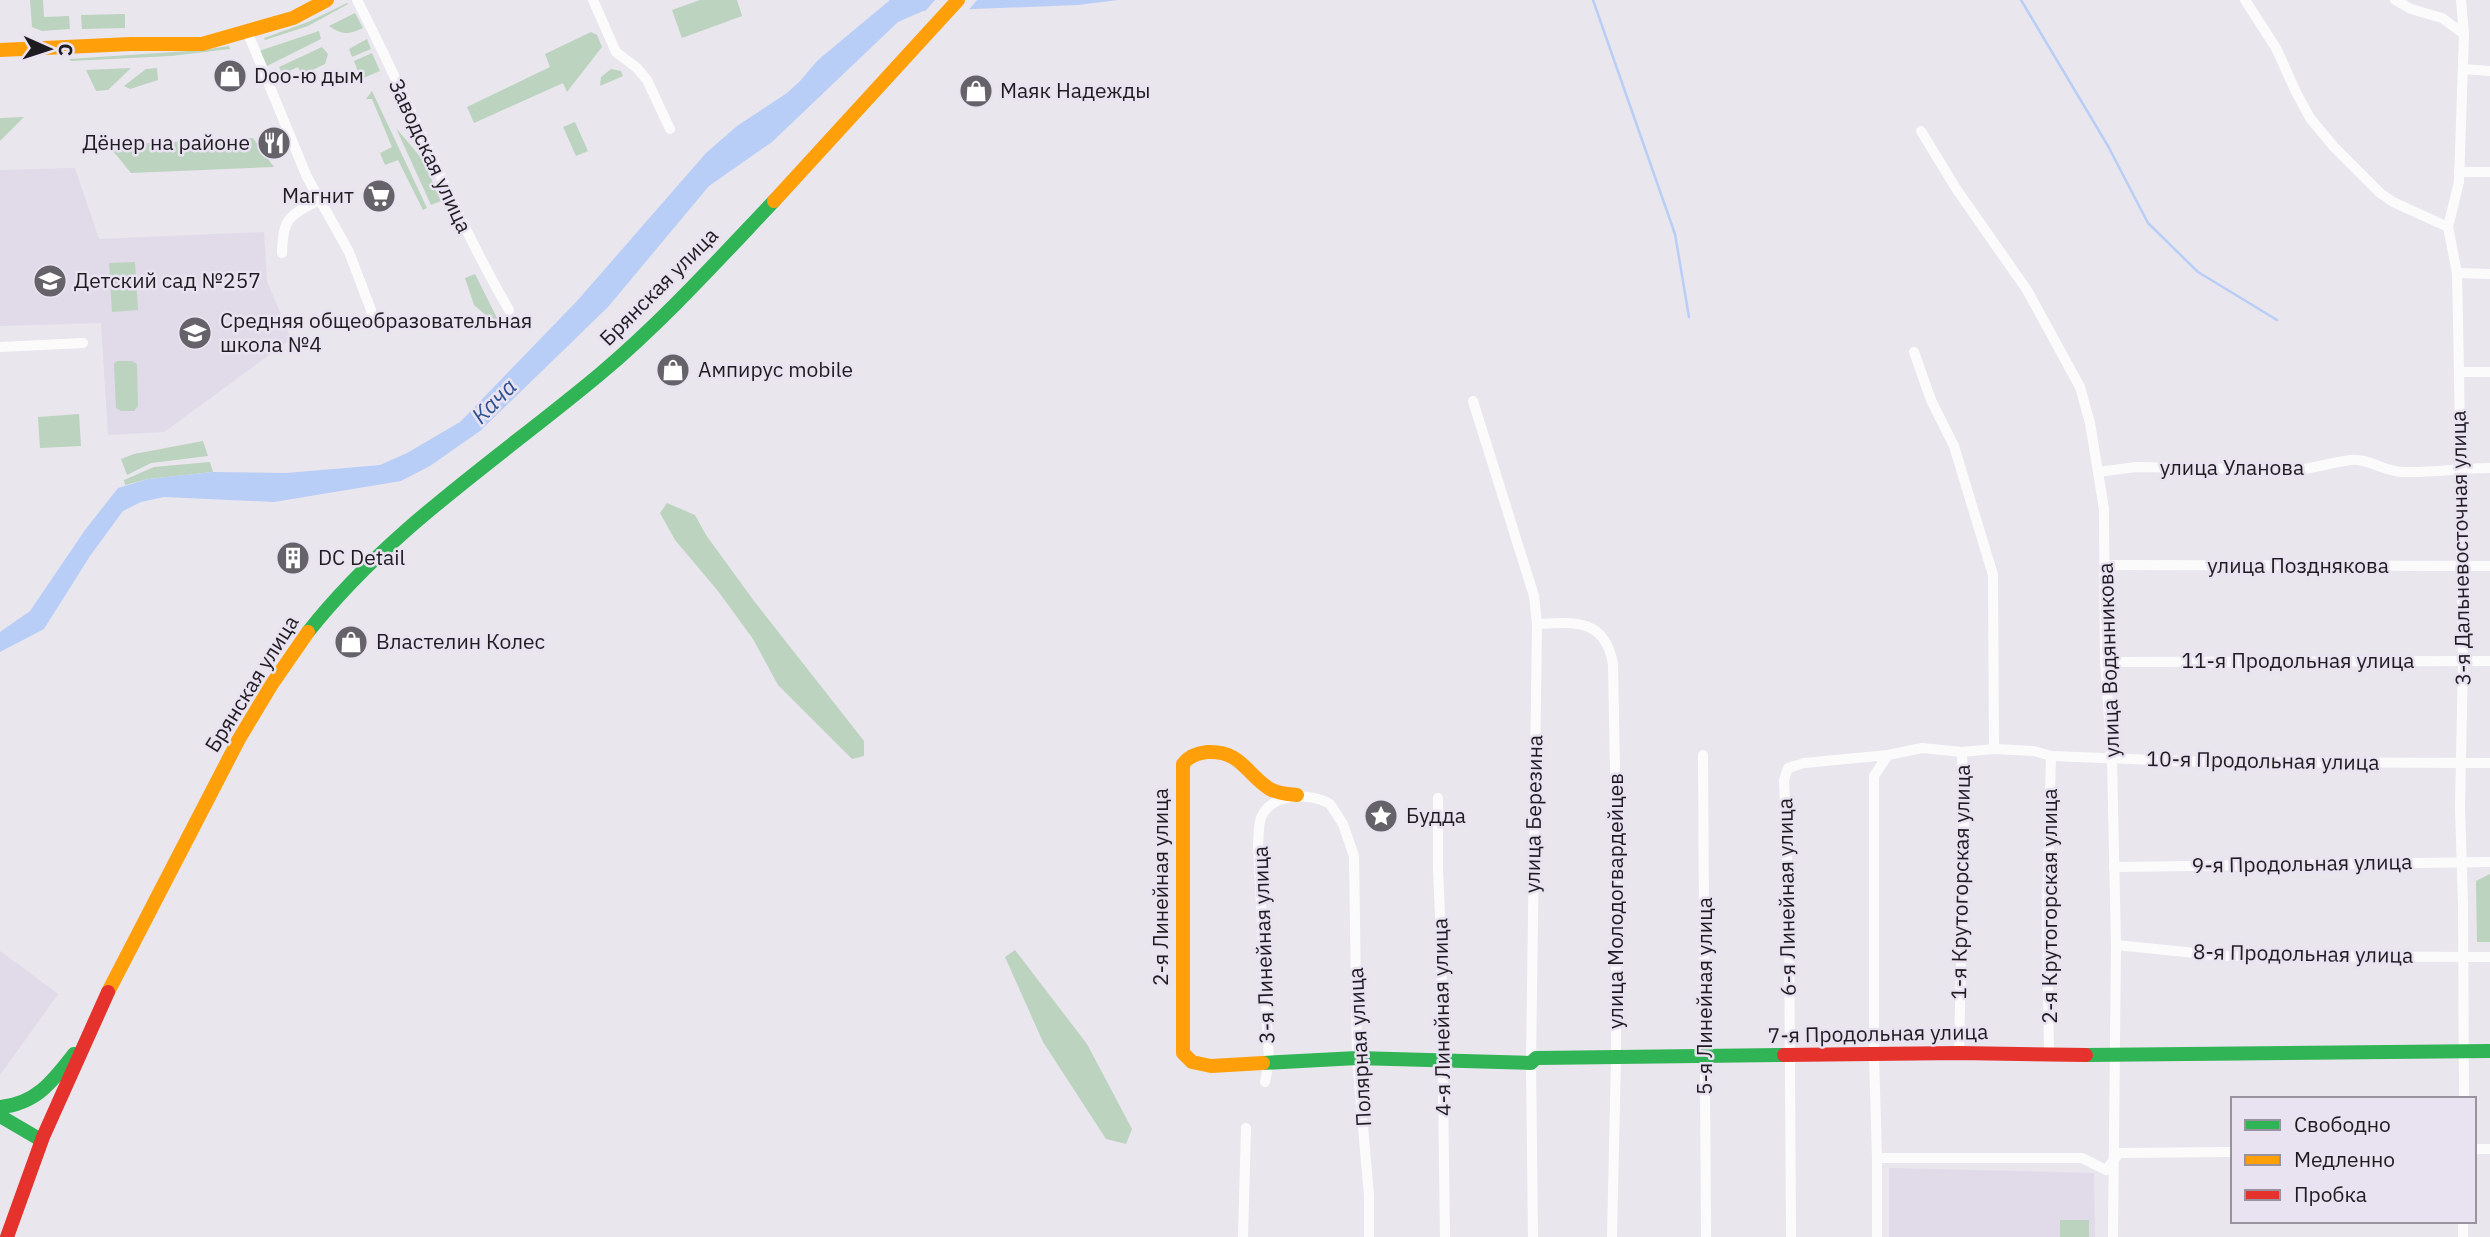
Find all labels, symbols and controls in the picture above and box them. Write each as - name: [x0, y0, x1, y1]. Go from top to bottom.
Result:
- north arrow: [14, 14, 84, 84]
- text: С: [54, 43, 78, 57]
- shop icon: Doo-ю дым: [211, 57, 249, 95]
- place label: Doo-ю дым: [254, 61, 364, 89]
- shop icon: Маяк Надежды: [957, 72, 995, 110]
- street label: Заводская улица: [383, 74, 479, 237]
- place label: Маяк Надежды: [1000, 76, 1151, 104]
- restaurant icon: Дёнер на районе: [255, 124, 293, 162]
- place label: Дёнер на районе: [82, 128, 250, 156]
- supermarket icon: Магнит: [360, 177, 398, 215]
- place label: Магнит: [282, 181, 354, 209]
- street label: Брянская улица: [593, 221, 724, 352]
- school or university icon: Детский сад №257: [31, 262, 69, 300]
- place label: Детский сад №257: [74, 266, 261, 294]
- place label: Средняя общеобразовательная школа №4: [220, 306, 532, 358]
- school or university icon: Средняя общеобразовательная школа №4: [176, 314, 214, 352]
- shop icon: Ампирус mobile: [654, 351, 692, 389]
- place label: Ампирус mobile: [698, 355, 853, 383]
- water label: Кача: [464, 371, 522, 429]
- street label: 3-я Дальневосточная улица: [2444, 410, 2476, 686]
- street label: улица Уланова: [2160, 453, 2304, 481]
- building icon: DC Detail: [274, 539, 312, 577]
- place label: DC Detail: [318, 543, 406, 571]
- street label: улица Позднякова: [2207, 551, 2389, 579]
- street label: улица Водянникова: [2091, 562, 2125, 758]
- street label: Брянская улица: [198, 610, 305, 757]
- shop icon: Властелин Колес: [332, 623, 370, 661]
- place label: Властелин Колес: [376, 627, 545, 655]
- street label: 11-я Продольная улица: [2181, 646, 2415, 674]
- street label: улица Березина: [1518, 735, 1548, 893]
- street label: 10-я Продольная улица: [2146, 744, 2380, 776]
- street label: 1-я Крутогорская улица: [1944, 764, 1976, 1000]
- street label: улица Молодогвардейцев: [1601, 773, 1629, 1029]
- street label: 2-я Линейная улица: [1146, 788, 1174, 986]
- street label: 2-я Крутогорская улица: [2035, 788, 2063, 1024]
- place icon: Будда: [1362, 797, 1400, 835]
- street label: 6-я Линейная улица: [1770, 798, 1802, 996]
- place label: Будда: [1406, 801, 1466, 829]
- street label: 3-я Линейная улица: [1246, 846, 1280, 1044]
- street label: 9-я Продольная улица: [2191, 847, 2412, 879]
- street label: 5-я Линейная улица: [1690, 897, 1718, 1095]
- street label: 4-я Линейная улица: [1425, 918, 1457, 1116]
- street label: 8-я Продольная улица: [2193, 937, 2414, 969]
- street label: Полярная улица: [1341, 967, 1377, 1127]
- street label: 7-я Продольная улица: [1767, 1017, 1988, 1049]
- legend: [2231, 1097, 2476, 1223]
- text: Свободно: [2294, 1110, 2391, 1138]
- text: Медленно: [2294, 1145, 2395, 1173]
- text: Пробка: [2294, 1180, 2367, 1208]

